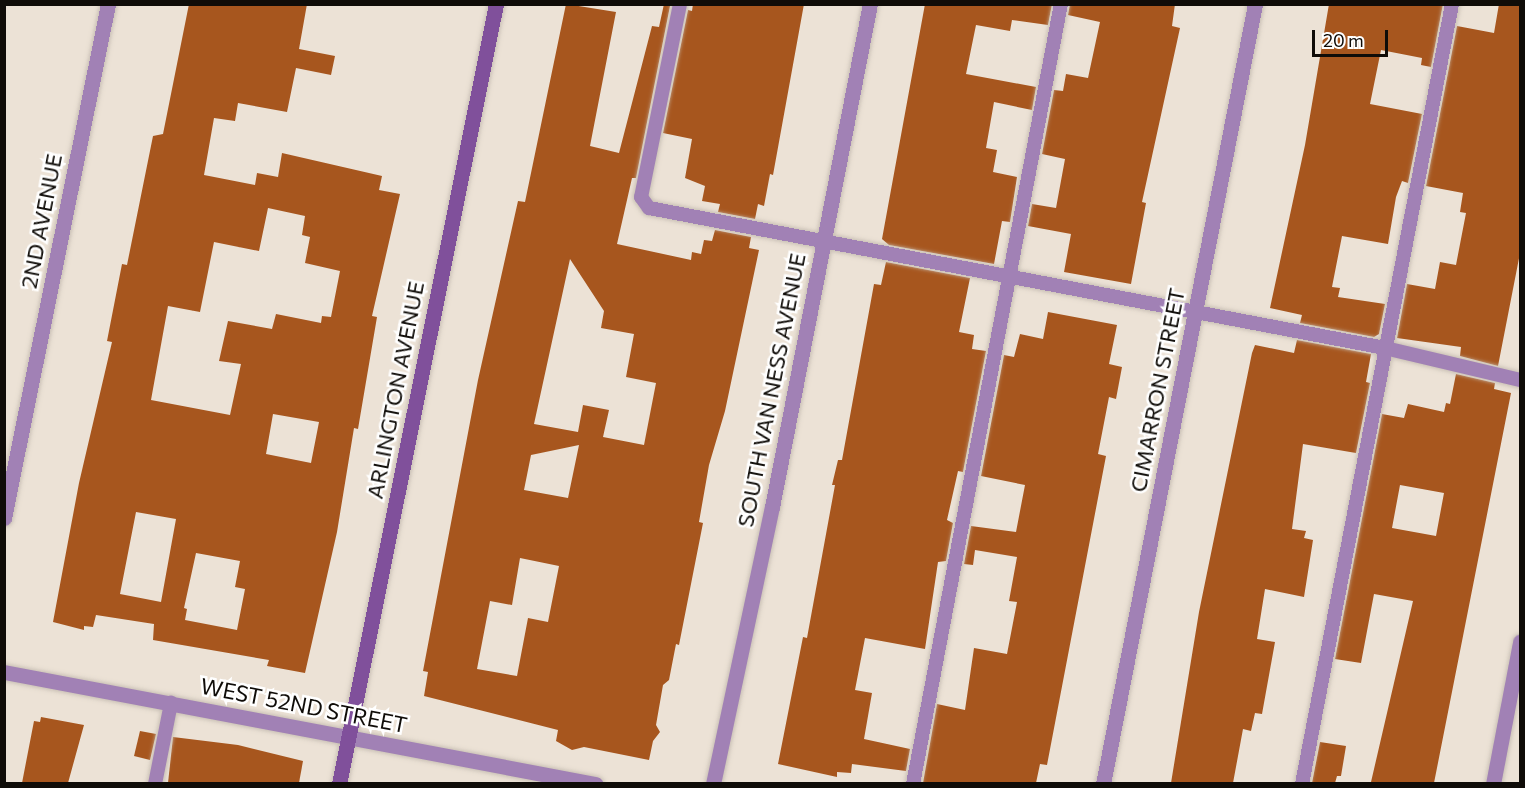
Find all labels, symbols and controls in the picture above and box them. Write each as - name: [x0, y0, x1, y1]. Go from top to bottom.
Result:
- scale bar: [1315, 18, 1392, 56]
- text: 20 m: [1323, 29, 1364, 51]
- street label: 2ND AVENUE: [15, 151, 67, 291]
- street label: SOUTH VAN NESS AVENUE: [731, 251, 811, 529]
- street label: ARLINGTON AVENUE: [361, 279, 429, 501]
- street label: CIMARRON STREET: [1124, 286, 1190, 494]
- street label: WEST 52ND STREET: [198, 672, 410, 738]

